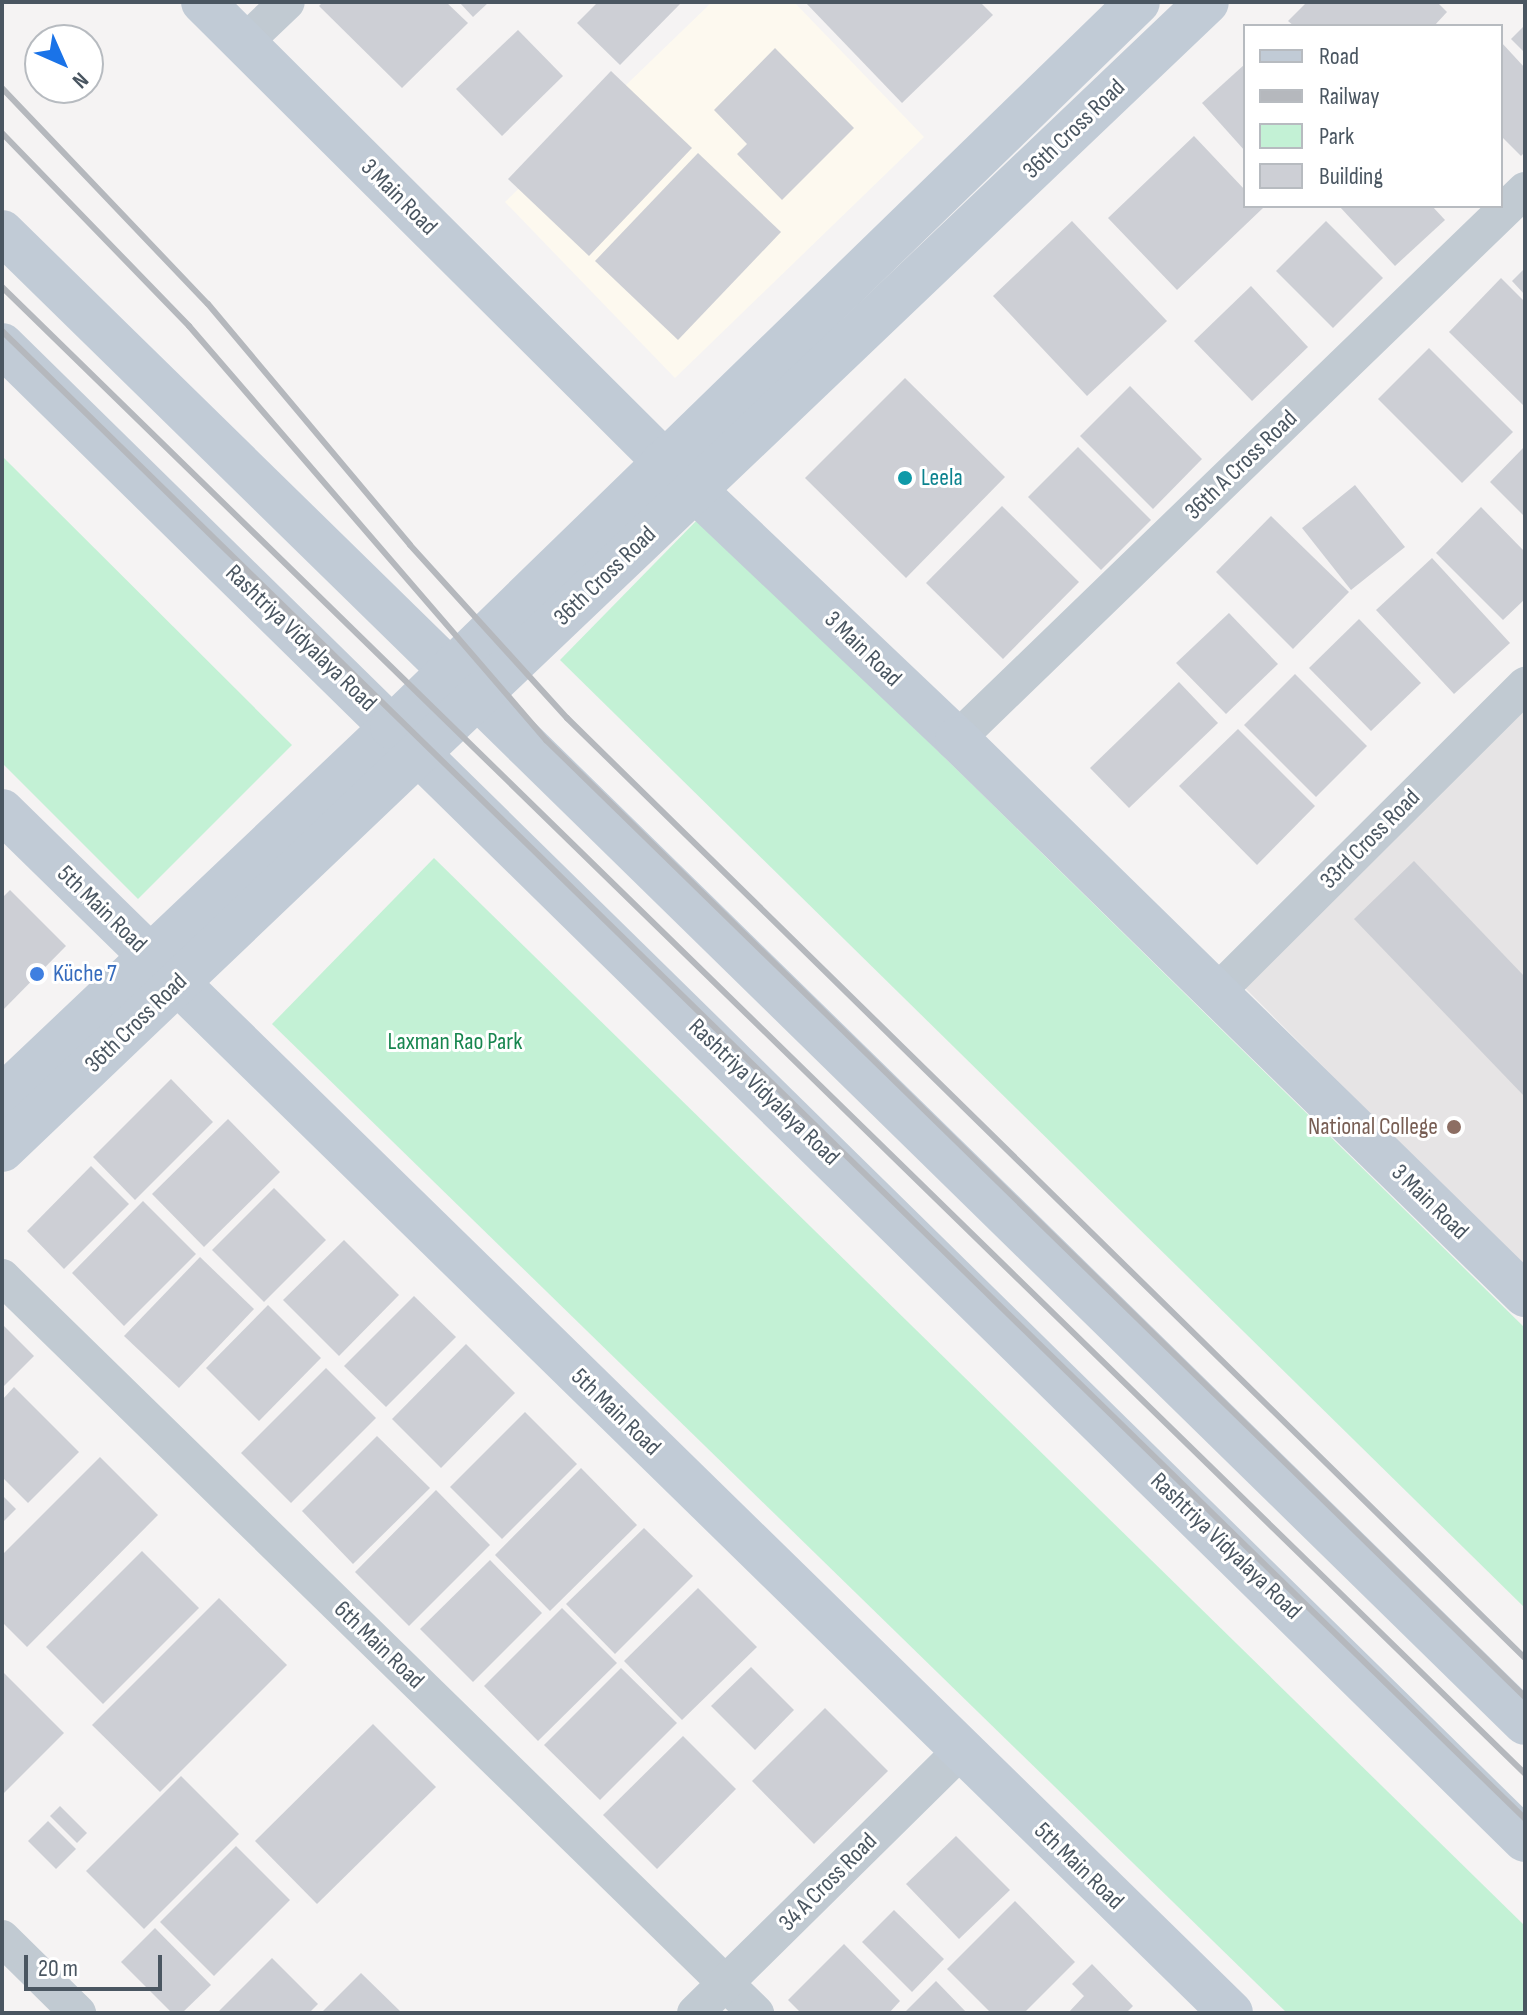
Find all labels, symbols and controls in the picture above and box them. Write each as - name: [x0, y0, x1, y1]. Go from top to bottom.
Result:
- north arrow: [24, 24, 104, 104]
- legend: [1243, 24, 1503, 208]
- text: Road: [1319, 42, 1359, 71]
- text: N: [66, 66, 94, 94]
- street label: 36th Cross Road: [1017, 73, 1131, 185]
- text: Railway: [1319, 82, 1379, 111]
- text: Park: [1319, 122, 1354, 151]
- street label: 3 Main Road: [355, 153, 443, 241]
- text: Building: [1319, 162, 1383, 191]
- street label: 36th A Cross Road: [1179, 404, 1303, 526]
- place label: Leela: [921, 464, 963, 492]
- marker: Leela: [896, 469, 914, 487]
- street label: 36th Cross Road: [548, 520, 662, 632]
- street label: Rashtriya Vidyalaya Road: [220, 559, 382, 717]
- street label: 3 Main Road: [819, 605, 907, 693]
- street label: 33rd Cross Road: [1314, 783, 1426, 895]
- street label: 5th Main Road: [51, 859, 153, 959]
- place label: Küche 7: [53, 960, 117, 988]
- marker: Küche 7: [28, 965, 46, 983]
- street label: 36th Cross Road: [79, 967, 193, 1079]
- street label: Rashtriya Vidyalaya Road: [683, 1013, 845, 1171]
- park label: Laxman Rao Park: [388, 1028, 522, 1056]
- place label: National College: [1308, 1113, 1438, 1141]
- marker: National College: [1445, 1118, 1463, 1136]
- street label: 3 Main Road: [1386, 1158, 1474, 1246]
- street label: 5th Main Road: [565, 1362, 667, 1462]
- street label: Rashtriya Vidyalaya Road: [1145, 1467, 1307, 1625]
- street label: 6th Main Road: [328, 1595, 430, 1695]
- street label: 5th Main Road: [1028, 1816, 1130, 1916]
- street label: 34 A Cross Road: [773, 1827, 883, 1937]
- scale bar: [28, 1939, 166, 1989]
- text: 20 m: [38, 1954, 78, 1983]

